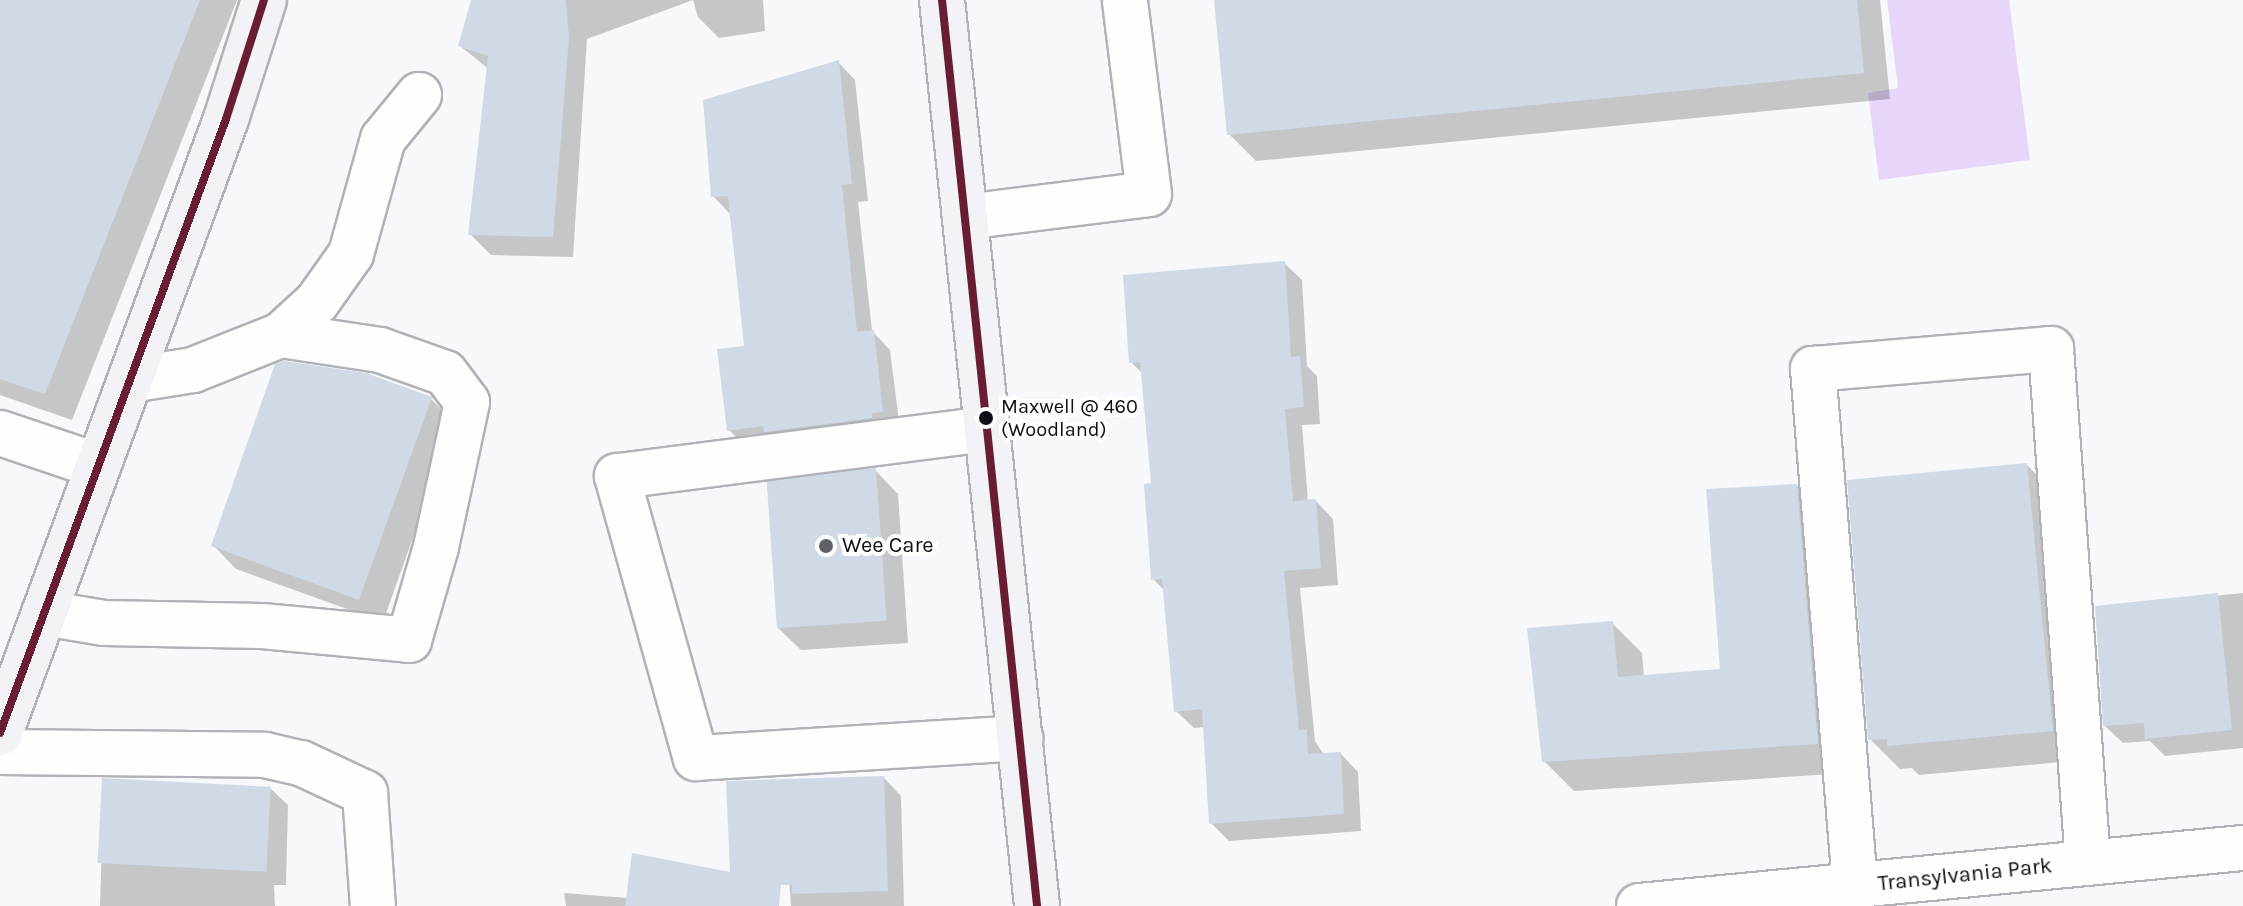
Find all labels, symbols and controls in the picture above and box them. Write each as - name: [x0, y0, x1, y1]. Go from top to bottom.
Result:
- place label: Maxwell @ 460 (Woodland): [1001, 394, 1138, 441]
- marker: Maxwell @ 460 (Woodland): [978, 410, 994, 426]
- place label: Wee Care: [842, 533, 934, 559]
- marker: Wee Care: [817, 537, 835, 555]
- street label: Transylvania Park: [1876, 853, 2054, 897]

